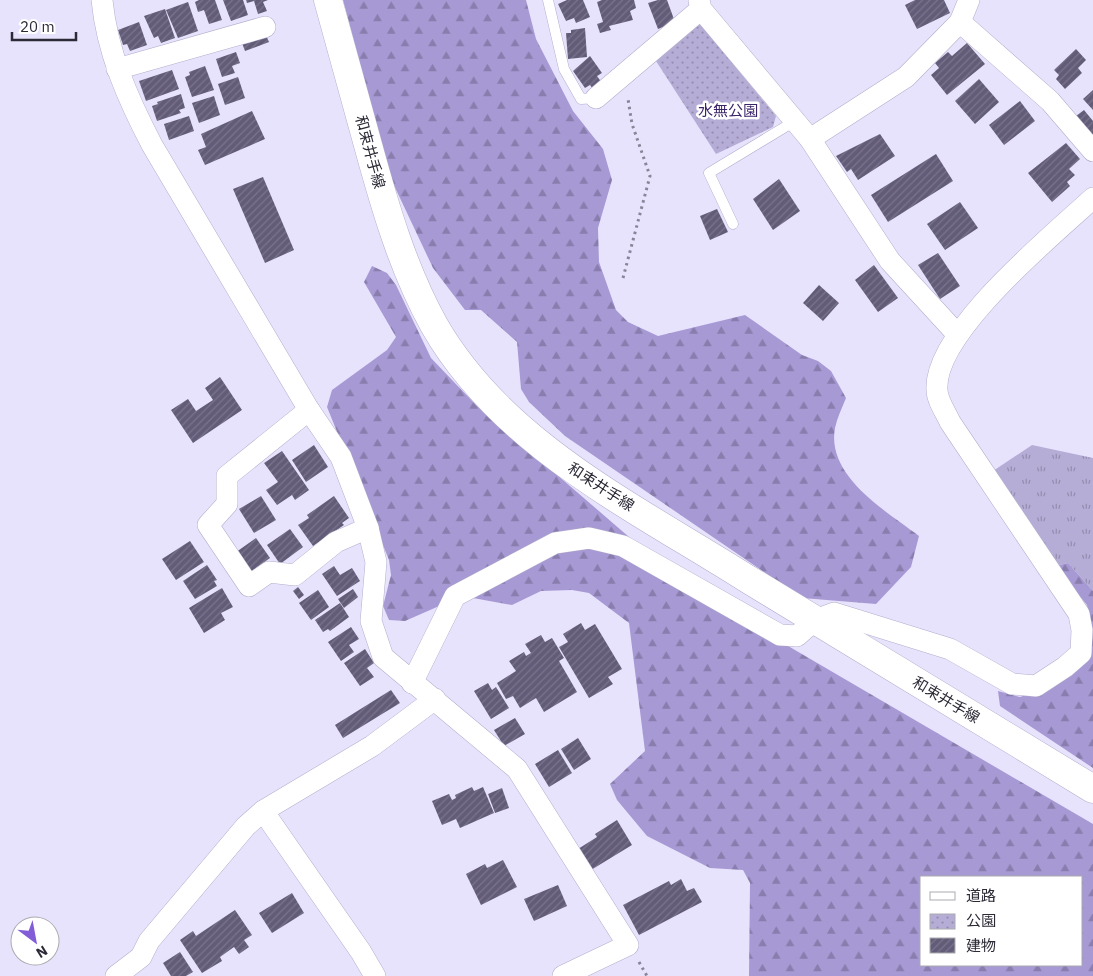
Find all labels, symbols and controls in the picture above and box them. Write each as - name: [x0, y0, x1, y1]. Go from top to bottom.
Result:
- scale bar: [12, 10, 76, 42]
- text: 20 m: [20, 17, 55, 36]
- park label: 水無公園: [698, 101, 758, 120]
- street label: 和束井手線: [352, 113, 389, 191]
- street label: 和束井手線: [565, 458, 638, 515]
- street label: 和束井手線: [909, 672, 983, 727]
- legend: [920, 876, 1083, 966]
- text: 道路: [966, 886, 996, 905]
- text: 公園: [966, 911, 996, 930]
- north arrow: [10, 916, 60, 966]
- text: 建物: [966, 936, 996, 955]
- text: N: [33, 942, 51, 962]

